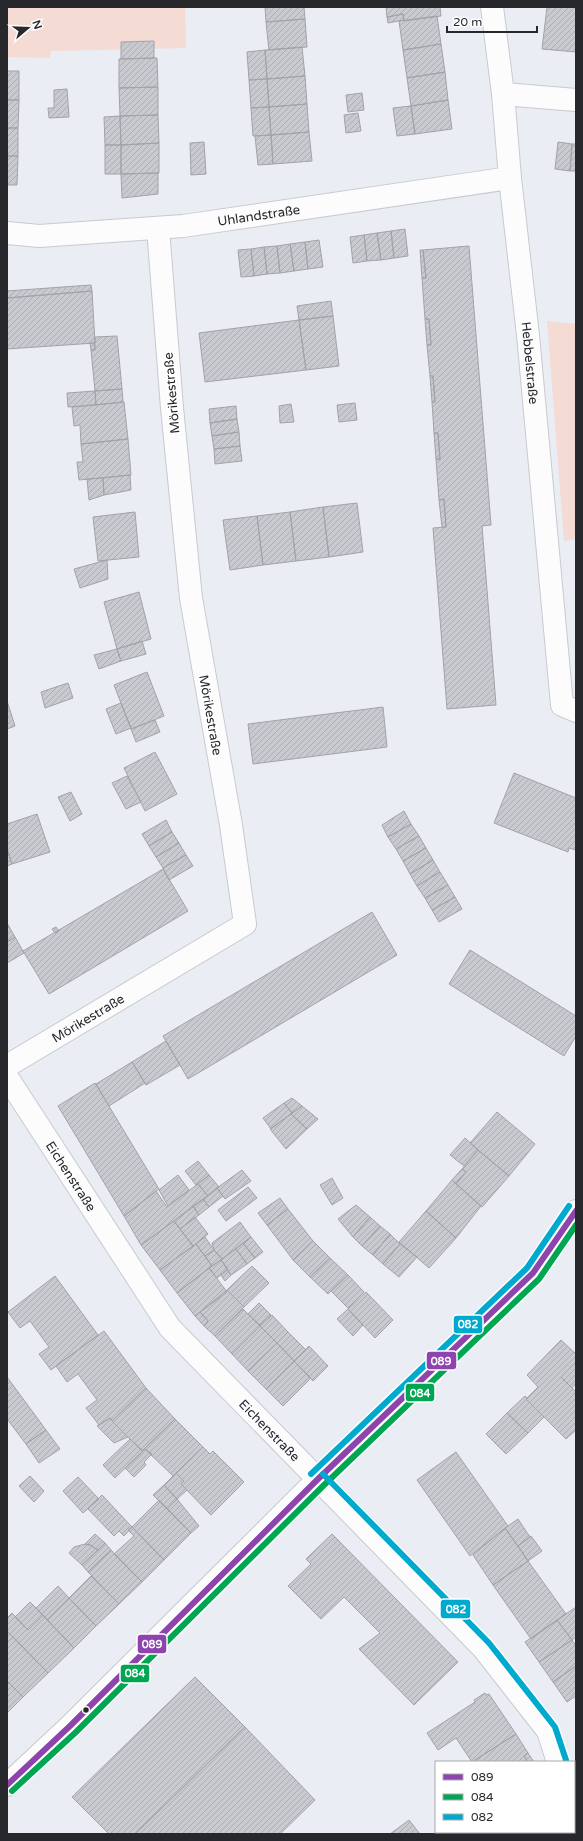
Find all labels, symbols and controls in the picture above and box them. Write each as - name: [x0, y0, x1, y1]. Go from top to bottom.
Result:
- north arrow: [8, 8, 48, 48]
- scale bar: [447, 8, 537, 34]
- text: 20 m: [453, 15, 482, 29]
- text: N: [29, 19, 45, 31]
- street label: Uhlandstraße: [217, 202, 301, 230]
- street label: Hebbelstraße: [518, 321, 541, 405]
- street label: Mörikestraße: [160, 352, 184, 434]
- street label: Mörikestraße: [195, 674, 225, 757]
- street label: Mörikestraße: [49, 991, 127, 1046]
- street label: Eichenstraße: [42, 1138, 99, 1215]
- line badge: 082: [453, 1315, 483, 1334]
- text: 082: [458, 1318, 478, 1331]
- line badge: 089: [426, 1351, 457, 1370]
- text: 089: [431, 1355, 451, 1368]
- line badge: 084: [405, 1383, 435, 1402]
- text: 084: [410, 1387, 430, 1400]
- street label: Eichenstraße: [235, 1396, 303, 1465]
- line badge: 082: [440, 1599, 471, 1619]
- text: 082: [446, 1603, 466, 1616]
- line badge: 089: [137, 1634, 167, 1654]
- text: 089: [142, 1638, 162, 1651]
- line badge: 084: [120, 1664, 150, 1683]
- text: 084: [125, 1667, 145, 1680]
- unlabelled marker: [81, 1705, 91, 1715]
- legend: [435, 1761, 575, 1833]
- text: 089: [471, 1770, 494, 1784]
- text: 084: [471, 1790, 494, 1804]
- text: 082: [471, 1810, 494, 1824]

